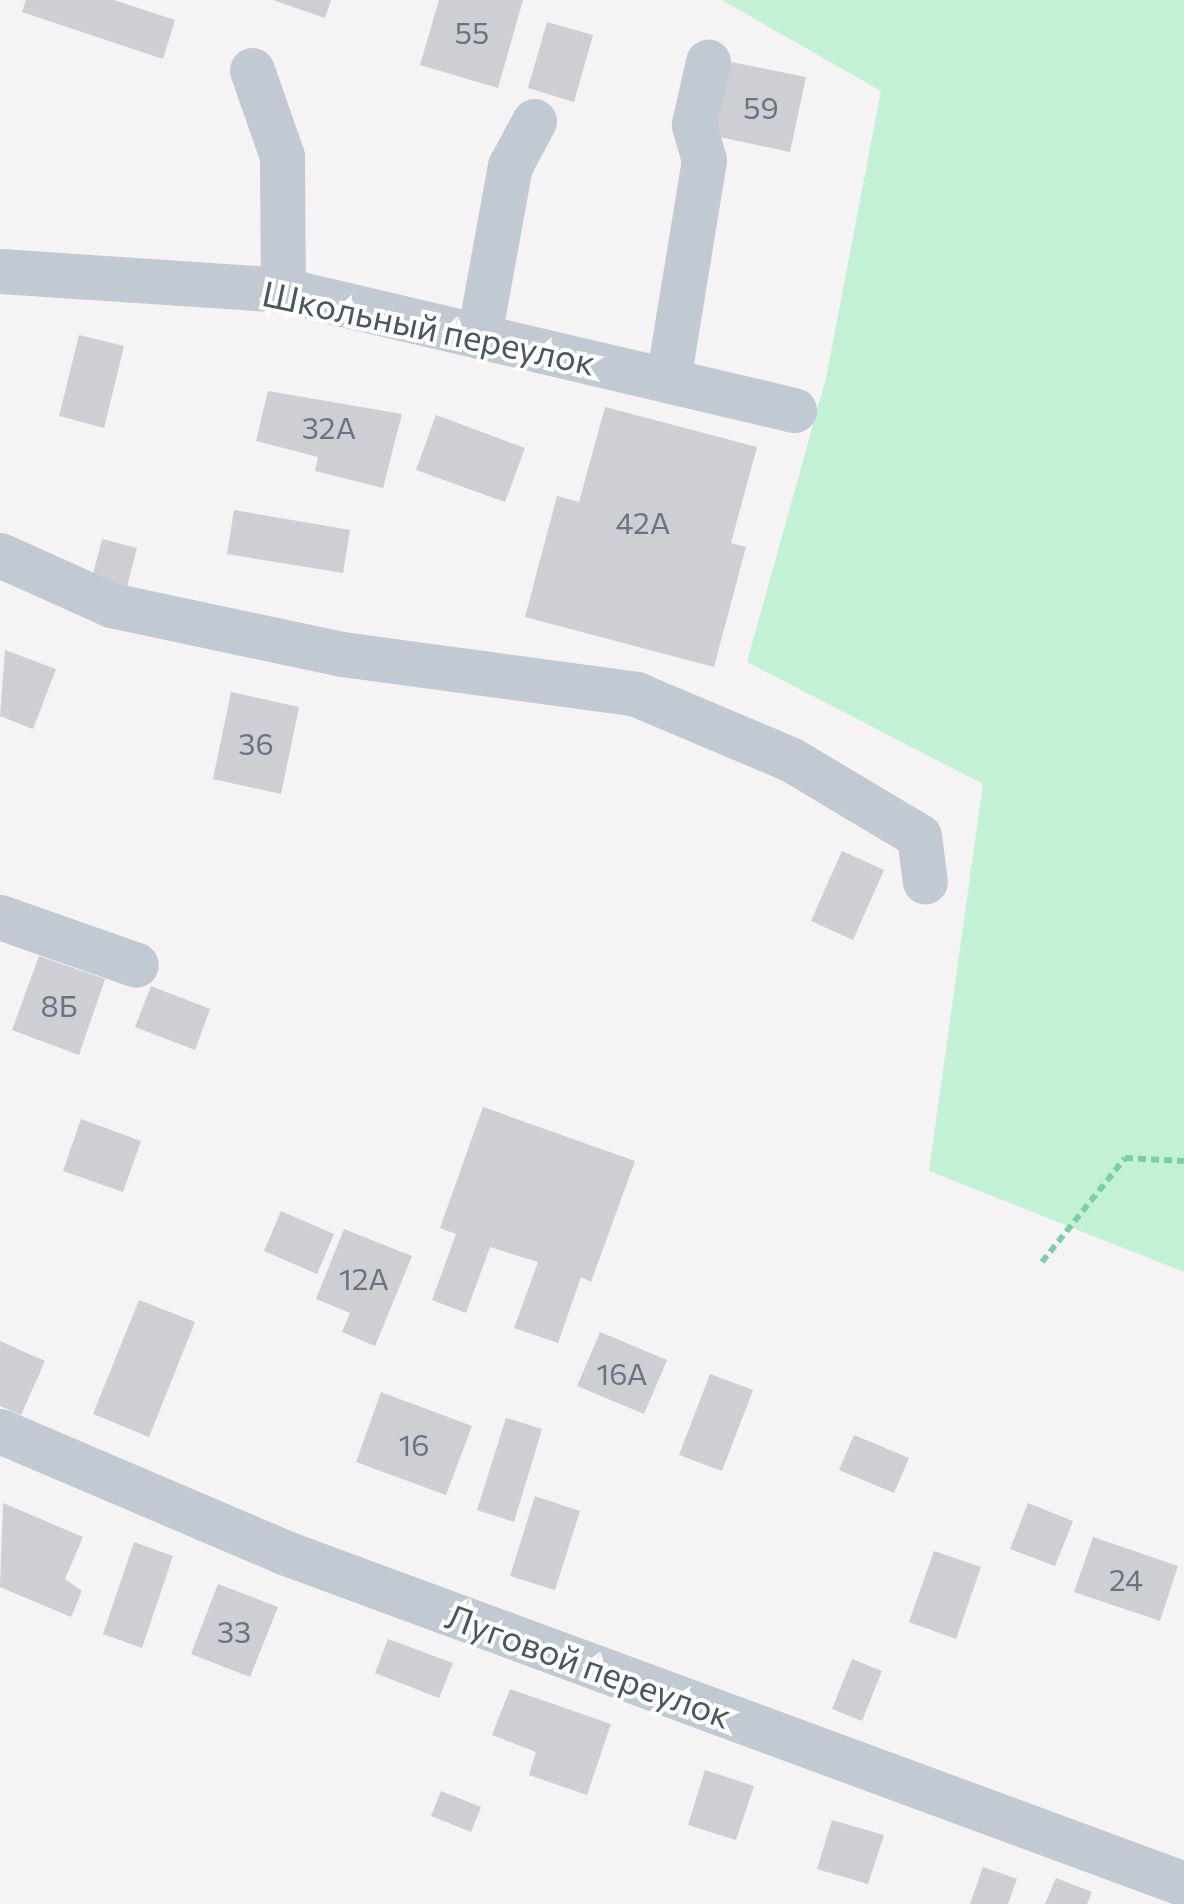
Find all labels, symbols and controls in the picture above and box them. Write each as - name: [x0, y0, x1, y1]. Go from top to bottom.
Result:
- house number: 55: [455, 14, 489, 50]
- house number: 59: [743, 89, 779, 125]
- street label: Школьный переулок: [259, 271, 599, 383]
- house number: 32А: [302, 409, 356, 445]
- house number: 42А: [616, 504, 670, 540]
- house number: 36: [238, 725, 274, 761]
- house number: 8Б: [40, 987, 78, 1023]
- house number: 12А: [339, 1260, 389, 1296]
- house number: 16А: [596, 1355, 648, 1391]
- house number: 16: [398, 1426, 430, 1462]
- house number: 24: [1109, 1561, 1143, 1597]
- street label: Луговой переулок: [441, 1594, 737, 1736]
- house number: 33: [217, 1613, 251, 1649]

